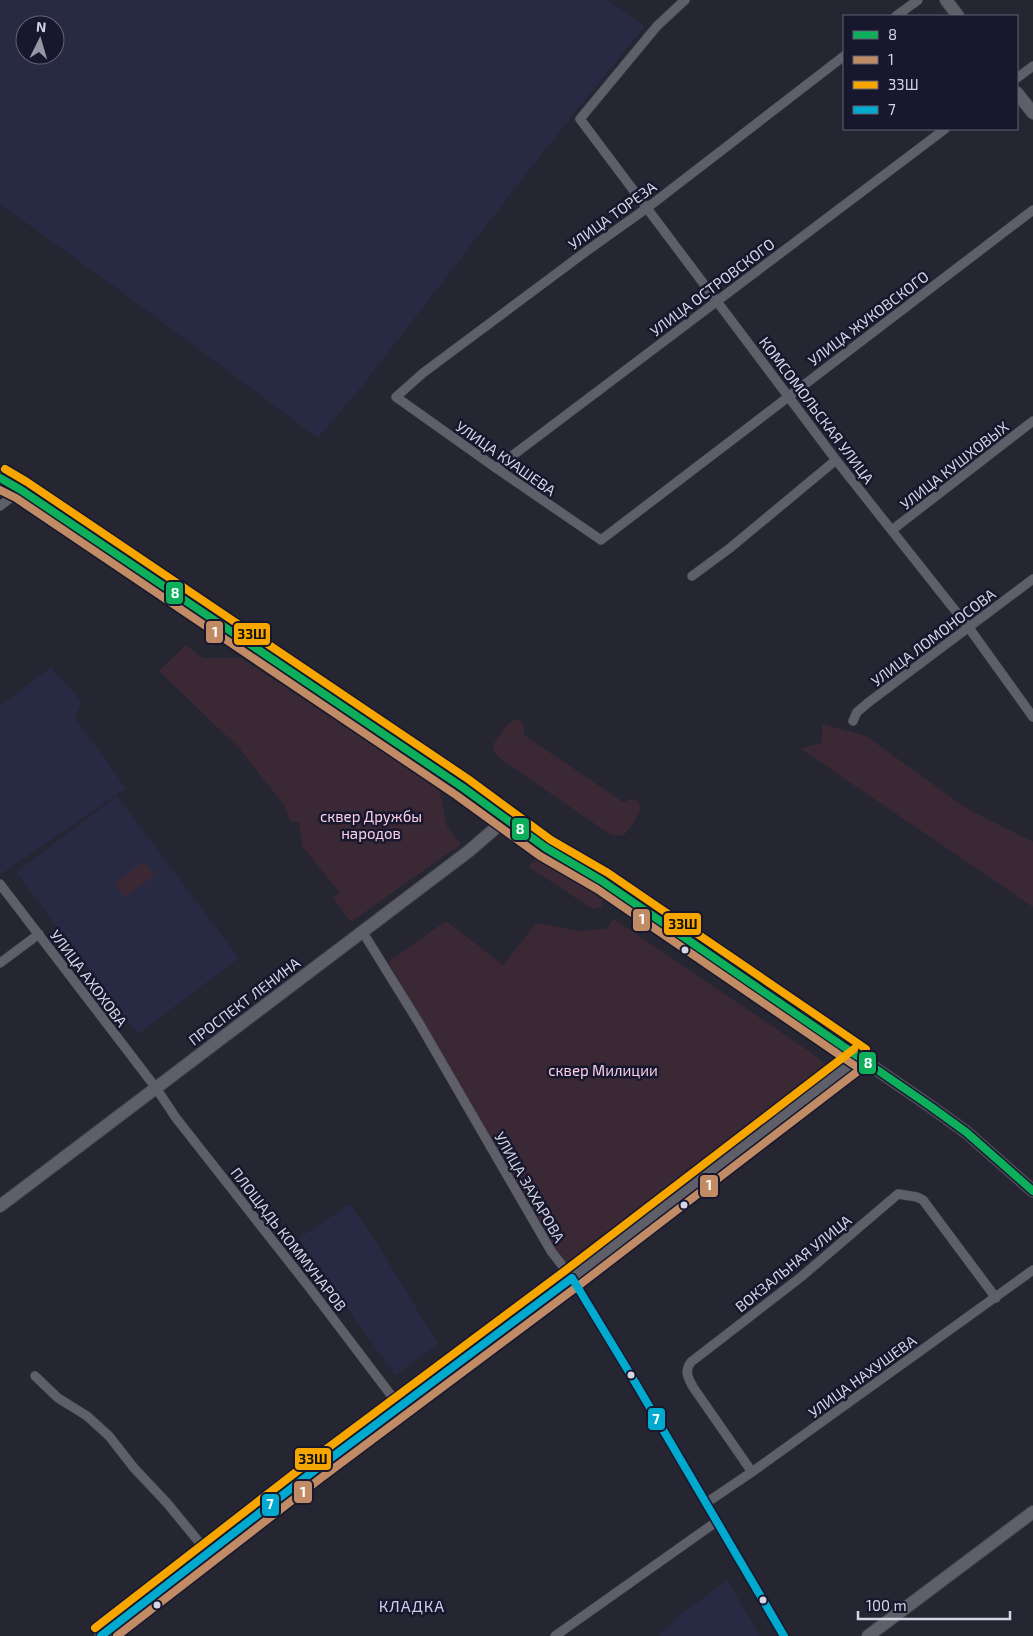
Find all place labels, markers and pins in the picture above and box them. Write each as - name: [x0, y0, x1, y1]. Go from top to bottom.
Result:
- unlabelled marker: [680, 945, 690, 955]
- unlabelled marker: [679, 1200, 689, 1210]
- unlabelled marker: [626, 1370, 636, 1380]
- unlabelled marker: [758, 1595, 768, 1605]
- unlabelled marker: [152, 1600, 162, 1610]

